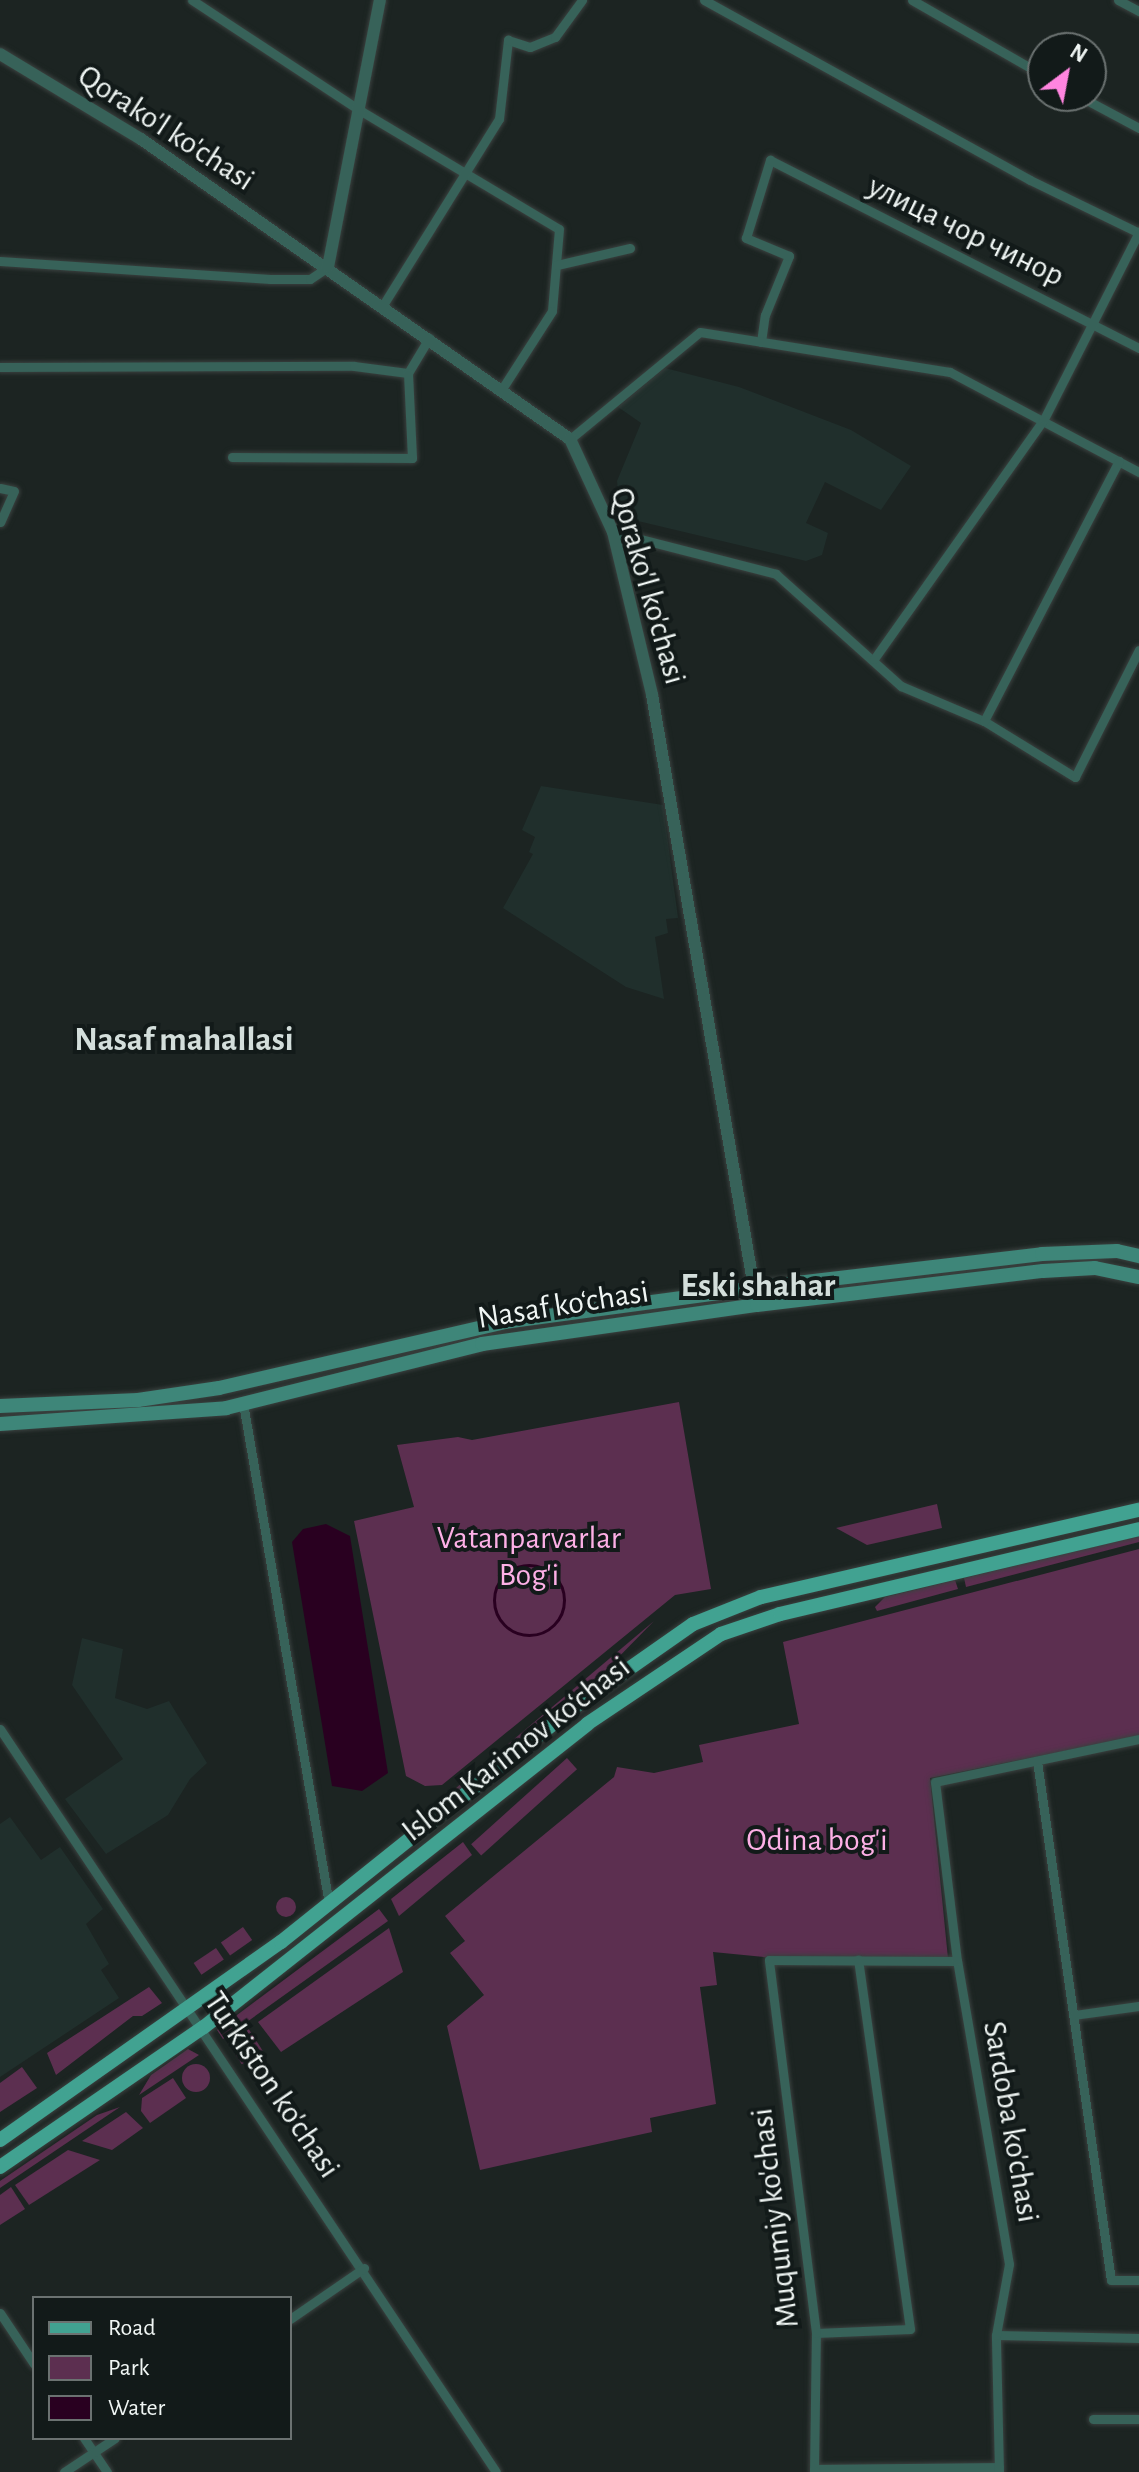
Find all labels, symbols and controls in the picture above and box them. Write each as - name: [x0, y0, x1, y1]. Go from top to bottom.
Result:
- north arrow: [1027, 32, 1107, 112]
- text: N: [1066, 40, 1091, 67]
- street label: Qorako'l ko'chasi: [71, 57, 261, 199]
- street label: улица чор чинор: [862, 167, 1070, 295]
- street label: Qorako'l ko'chasi: [602, 483, 694, 689]
- district label: Nasaf mahallasi: [74, 1021, 294, 1061]
- district label: Eski shahar: [681, 1267, 835, 1307]
- street label: Nasaf ko‘chasi: [475, 1273, 651, 1337]
- park label: Vatanparvarlar Bog'i: [437, 1520, 621, 1595]
- street label: Islom Karimov ko‘chasi: [394, 1648, 638, 1850]
- park label: Odina bog'i: [746, 1821, 888, 1859]
- street label: Turkiston ko'chasi: [196, 1985, 348, 2185]
- street label: Sardoba ko'chasi: [974, 2018, 1048, 2226]
- street label: Muqumiy ko'chasi: [742, 2106, 808, 2330]
- legend: [32, 2296, 292, 2440]
- text: Road: [108, 2316, 156, 2340]
- text: Park: [108, 2356, 149, 2380]
- text: Water: [108, 2396, 165, 2420]

